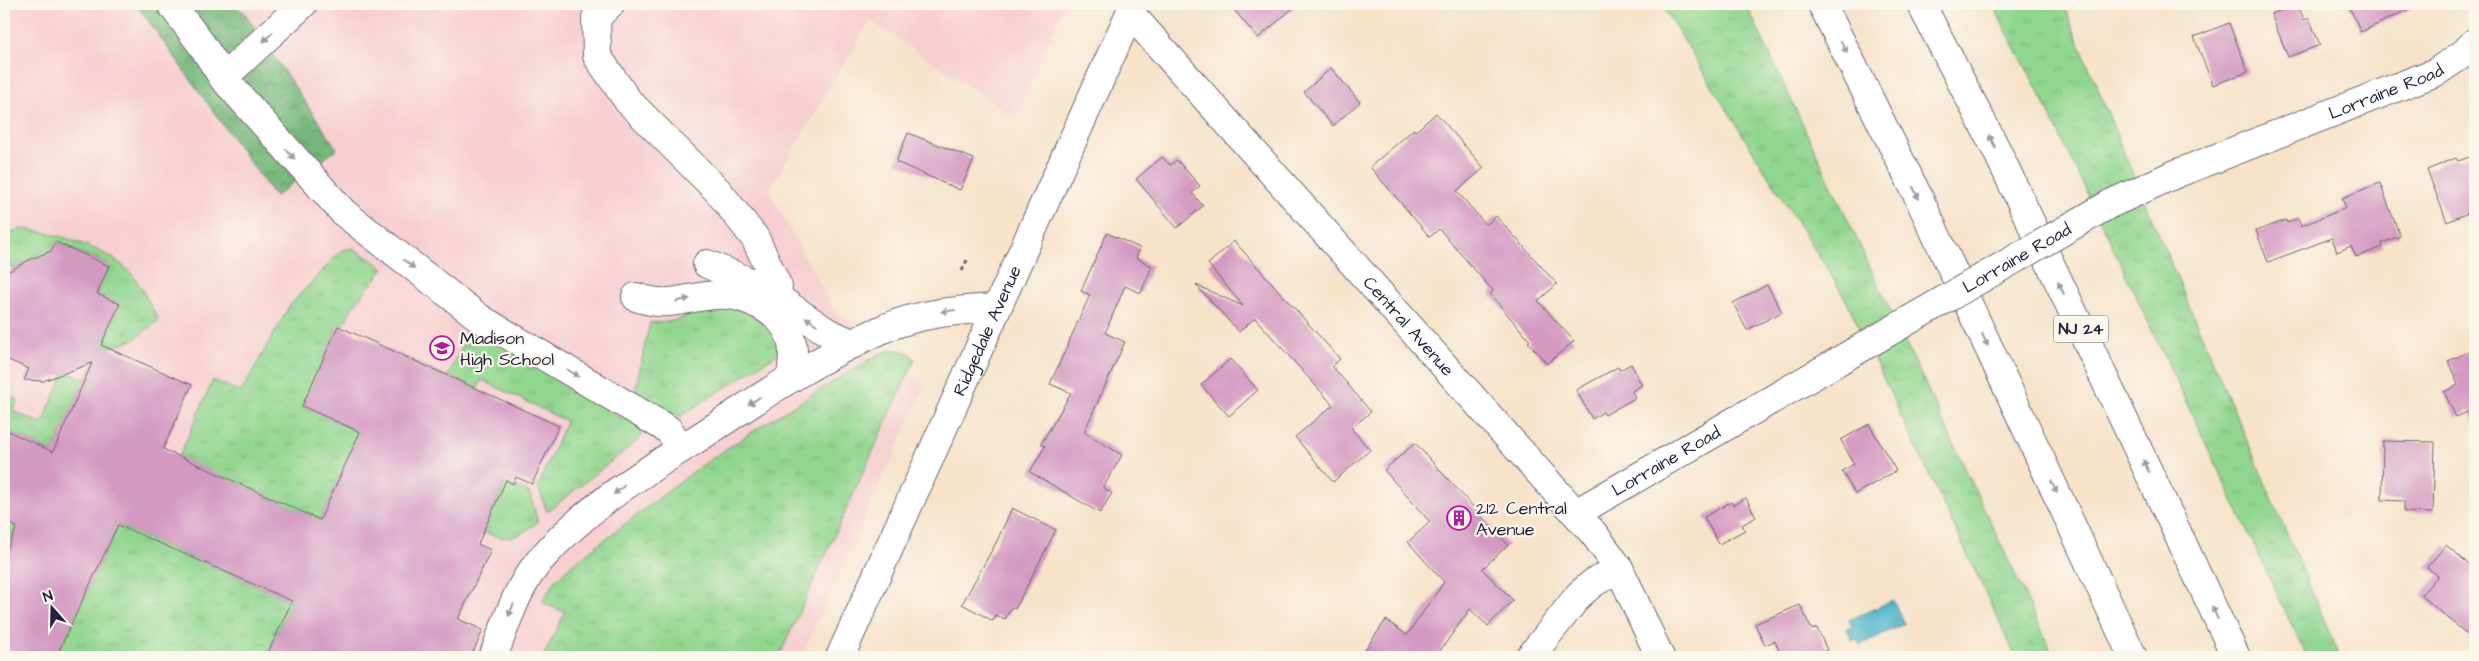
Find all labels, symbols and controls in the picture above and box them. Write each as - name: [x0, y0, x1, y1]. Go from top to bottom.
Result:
- one-way arrow: [262, 31, 274, 43]
- one-way arrow: [1840, 40, 1848, 54]
- street label: Lorraine Road: [2325, 58, 2449, 125]
- one-way arrow: [1988, 133, 1996, 148]
- one-way arrow: [284, 148, 296, 160]
- one-way arrow: [1912, 186, 1920, 200]
- street label: Lorraine Road: [1958, 217, 2076, 299]
- one-way arrow: [402, 258, 415, 269]
- street label: Ridgedale Avenue: [947, 261, 1027, 400]
- street label: Central Avenue: [1357, 270, 1460, 382]
- one-way arrow: [2057, 280, 2066, 295]
- one-way arrow: [676, 296, 691, 304]
- one-way arrow: [939, 307, 955, 315]
- road number: NJ 24: [2054, 316, 2108, 342]
- one-way arrow: [804, 317, 818, 326]
- place label: Madison High School: [460, 326, 554, 373]
- one-way arrow: [1981, 333, 1989, 347]
- school or university icon: Madison High School: [429, 335, 455, 361]
- one-way arrow: [567, 369, 580, 378]
- one-way arrow: [748, 396, 761, 406]
- street label: Lorraine Road: [1607, 420, 1725, 502]
- one-way arrow: [2141, 459, 2149, 473]
- one-way arrow: [2050, 480, 2058, 494]
- one-way arrow: [612, 485, 625, 496]
- place label: 212 Central Avenue: [1476, 496, 1567, 542]
- building icon: 212 Central Avenue: [1446, 505, 1472, 531]
- north arrow: [28, 584, 78, 634]
- text: N: [40, 586, 56, 608]
- one-way arrow: [507, 602, 515, 617]
- one-way arrow: [2211, 606, 2219, 620]

